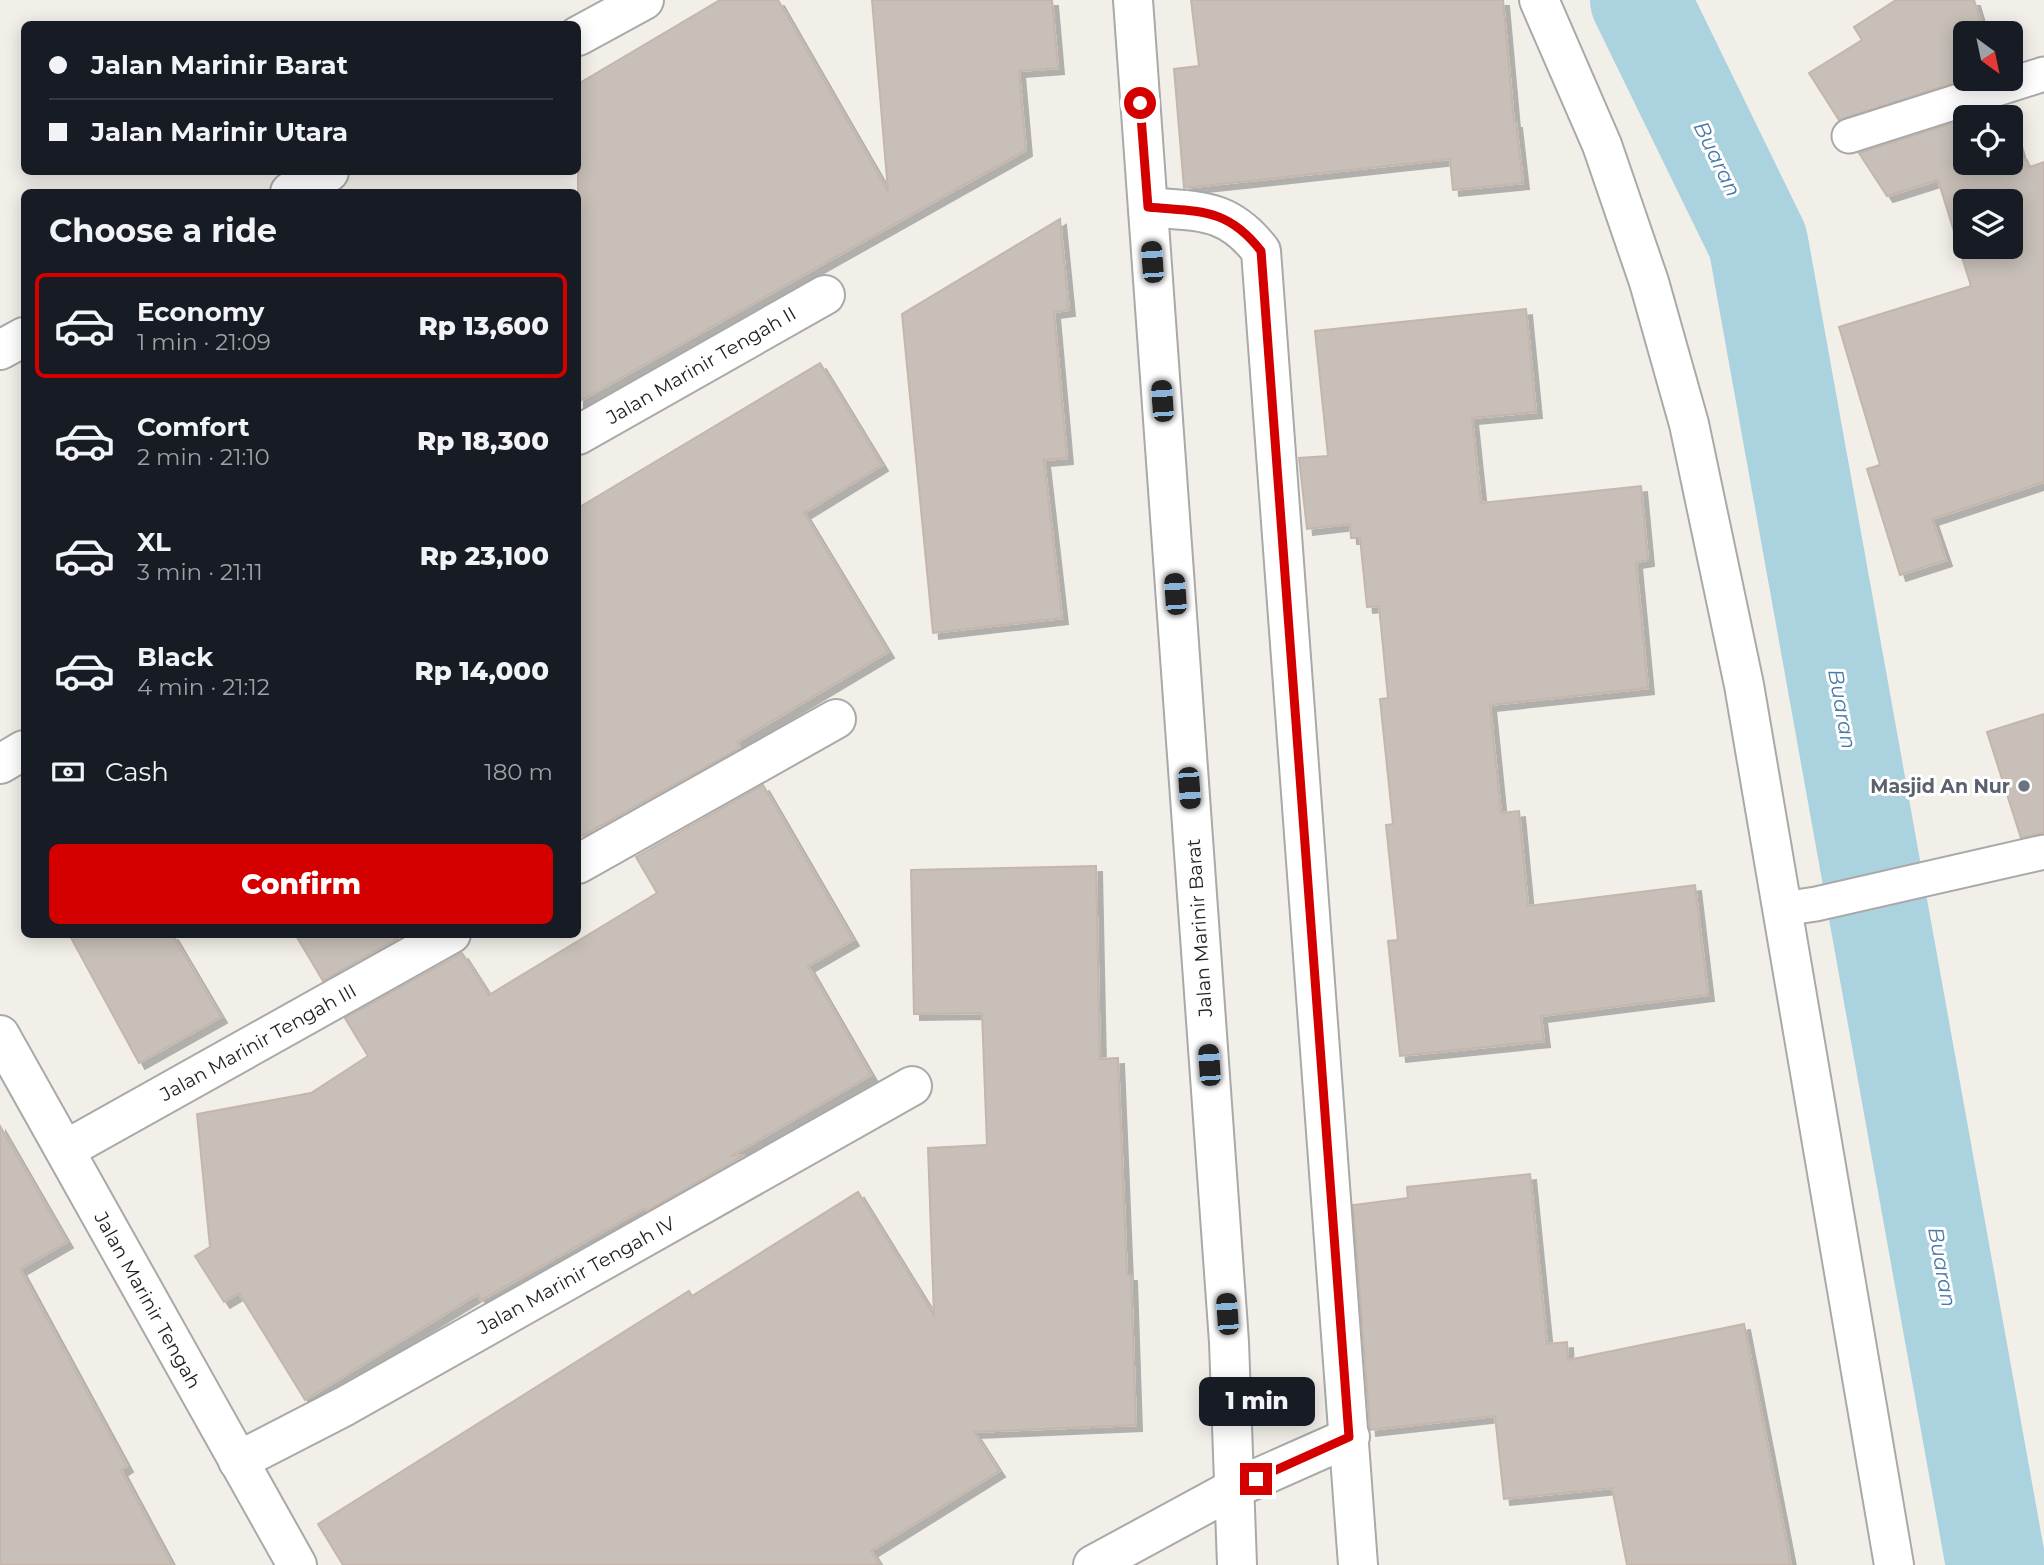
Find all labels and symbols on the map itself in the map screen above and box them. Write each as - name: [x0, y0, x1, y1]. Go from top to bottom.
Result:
- north arrow: [1953, 21, 2023, 91]
- route start: [1124, 87, 1156, 119]
- water label: Buaran: [1689, 117, 1746, 201]
- car: [1141, 240, 1164, 284]
- street label: Jalan Marinir Tengah II: [602, 302, 800, 430]
- car: [1151, 379, 1174, 423]
- car: [1164, 572, 1187, 616]
- water label: Buaran: [1823, 667, 1862, 751]
- car: [1178, 766, 1201, 810]
- place label: Masjid An Nur: [1870, 775, 2010, 798]
- marker: Masjid An Nur: [2016, 778, 2032, 794]
- street label: Jalan Marinir Barat: [1182, 838, 1217, 1019]
- street label: Jalan Marinir Tengah III: [155, 979, 360, 1107]
- car: [1198, 1043, 1221, 1087]
- street label: Jalan Marinir Tengah: [89, 1207, 206, 1393]
- street label: Jalan Marinir Tengah IV: [473, 1211, 680, 1340]
- water label: Buaran: [1923, 1225, 1962, 1309]
- car: [1216, 1292, 1239, 1336]
- callout: 1 min: [1198, 1378, 1314, 1426]
- route end: [1240, 1463, 1272, 1495]

